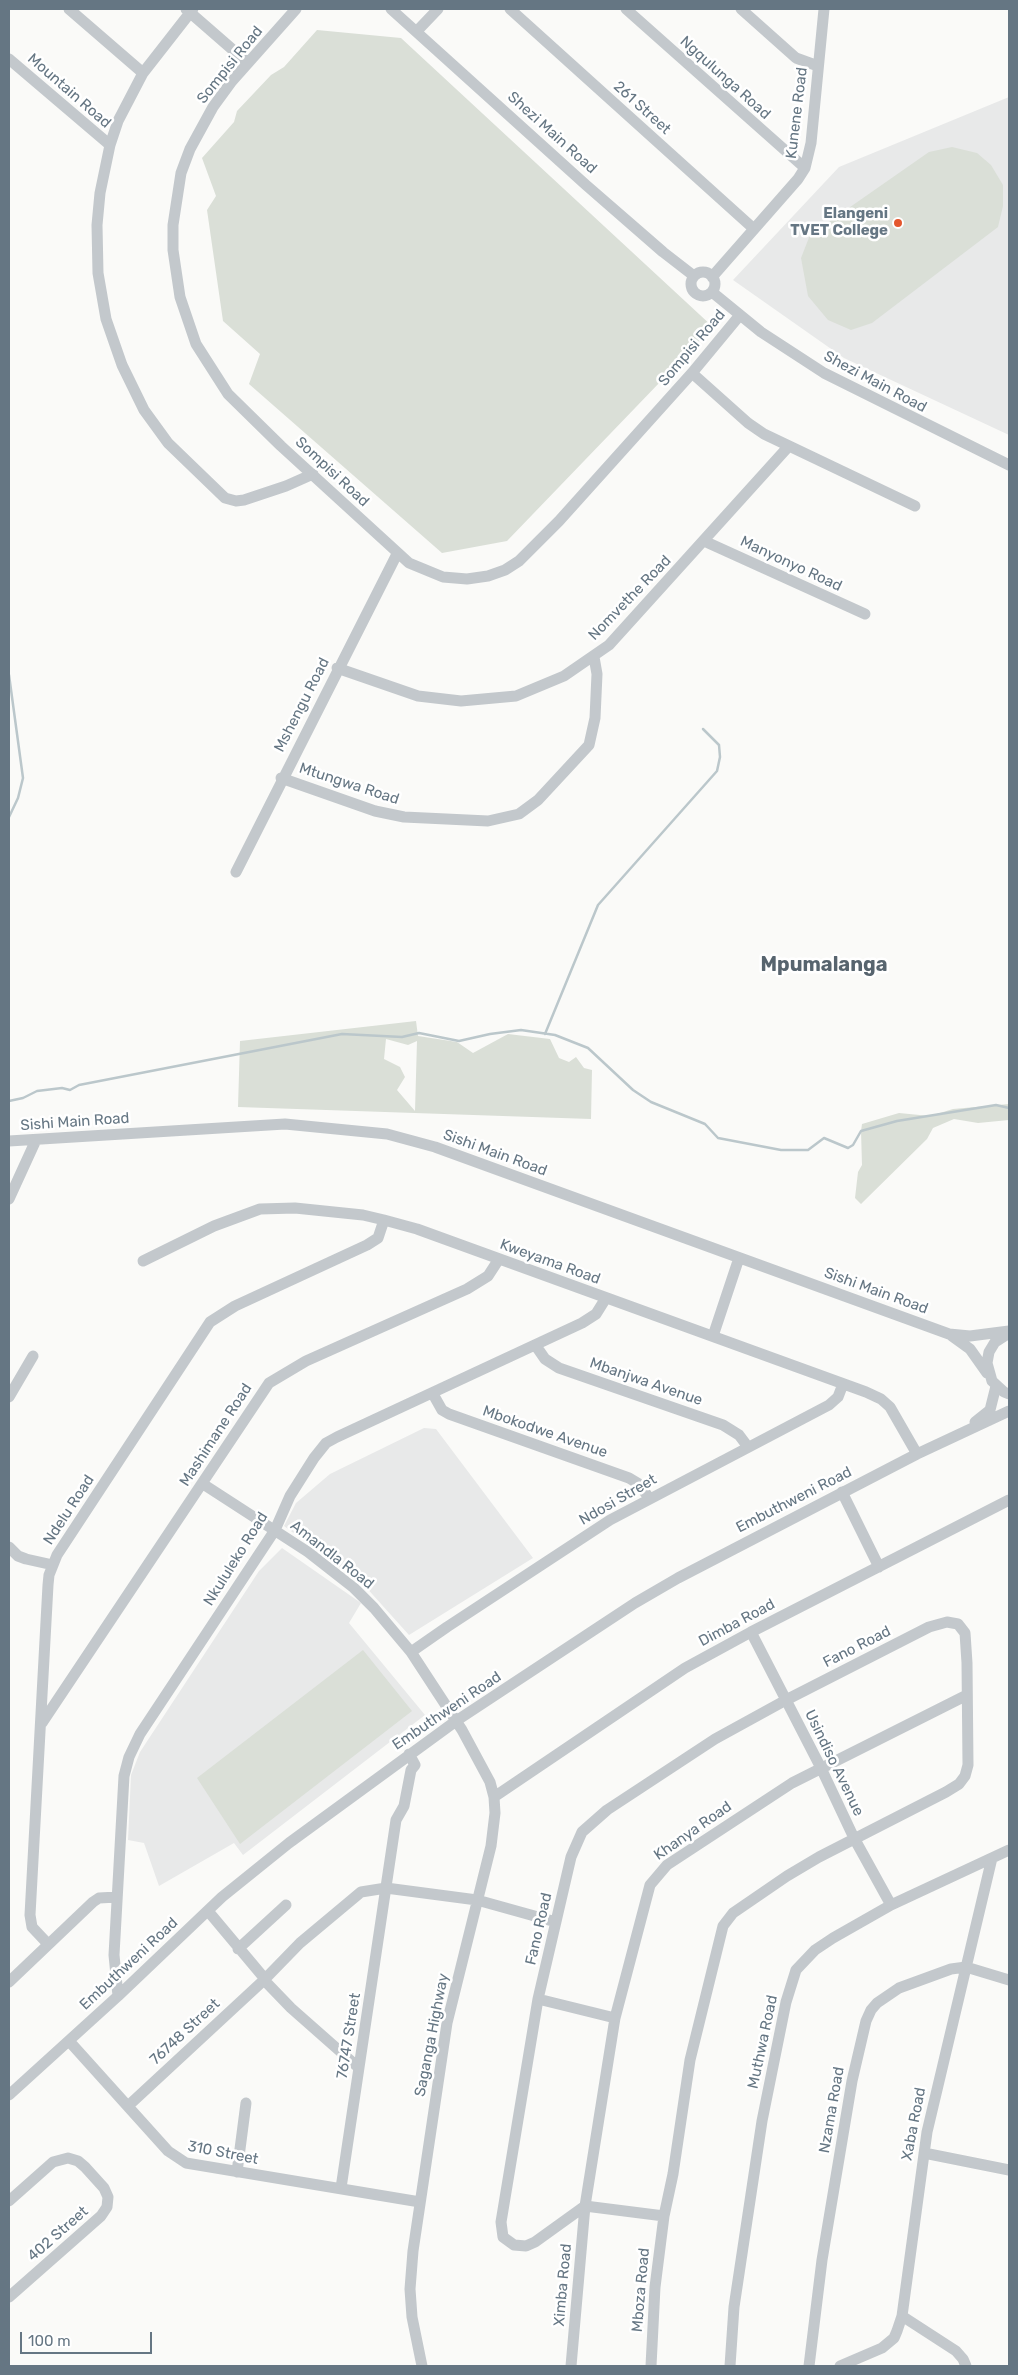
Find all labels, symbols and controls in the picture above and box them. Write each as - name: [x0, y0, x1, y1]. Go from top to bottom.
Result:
- street label: Sompisi Road: [193, 23, 267, 107]
- street label: Ngqulunga Road: [676, 33, 774, 123]
- street label: Mountain Road: [24, 50, 114, 132]
- street label: Kunene Road: [782, 66, 812, 160]
- street label: 261 Street: [610, 78, 674, 138]
- street label: Shezi Main Road: [504, 88, 600, 178]
- place label: Elangeni TVET College: [790, 205, 888, 240]
- marker: Elangeni TVET College: [892, 217, 904, 229]
- street label: Sompisi Road: [655, 306, 729, 390]
- street label: Shezi Main Road: [820, 347, 930, 417]
- street label: Sompisi Road: [291, 433, 373, 511]
- street label: Manyonyo Road: [737, 533, 845, 595]
- street label: Nomvethe Road: [585, 552, 675, 644]
- street label: Mshengu Road: [271, 655, 333, 755]
- street label: Mtungwa Road: [297, 759, 401, 809]
- district label: Mpumalanga: [761, 953, 887, 977]
- street label: Sishi Main Road: [20, 1109, 130, 1135]
- street label: Sishi Main Road: [441, 1126, 549, 1180]
- street label: Kweyama Road: [497, 1236, 603, 1288]
- street label: Sishi Main Road: [822, 1264, 930, 1318]
- street label: Mbanjwa Avenue: [587, 1354, 705, 1410]
- street label: Mashimane Road: [176, 1380, 256, 1490]
- street label: Mbokodwe Avenue: [480, 1402, 610, 1462]
- street label: Embuthweni Road: [733, 1463, 855, 1537]
- street label: Ndosi Street: [576, 1471, 660, 1529]
- street label: Ndelu Road: [40, 1472, 98, 1548]
- street label: Nkululeko Road: [200, 1509, 272, 1609]
- street label: Amandla Road: [287, 1517, 377, 1593]
- street label: Dimba Road: [696, 1595, 778, 1651]
- street label: Fano Road: [820, 1622, 894, 1672]
- street label: Embuthweni Road: [389, 1668, 505, 1754]
- street label: Usindiso Avenue: [801, 1707, 867, 1819]
- street label: Khanya Road: [651, 1798, 735, 1864]
- street label: Fano Road: [522, 1891, 556, 1967]
- street label: Embuthweni Road: [76, 1914, 182, 2014]
- street label: Saganga Highway: [411, 1972, 453, 2098]
- street label: 76747 Street: [333, 1992, 365, 2080]
- street label: Muthwa Road: [744, 1994, 782, 2090]
- street label: 76748 Street: [146, 1995, 224, 2069]
- street label: Nzama Road: [816, 2066, 848, 2154]
- street label: Xaba Road: [898, 2086, 930, 2162]
- street label: 310 Street: [186, 2137, 260, 2169]
- street label: 402 Street: [24, 2203, 92, 2265]
- street label: Ximba Road: [550, 2243, 576, 2327]
- street label: Mboza Road: [628, 2247, 654, 2333]
- scale bar: [22, 2322, 155, 2354]
- text: 100 m: [28, 2332, 70, 2350]

